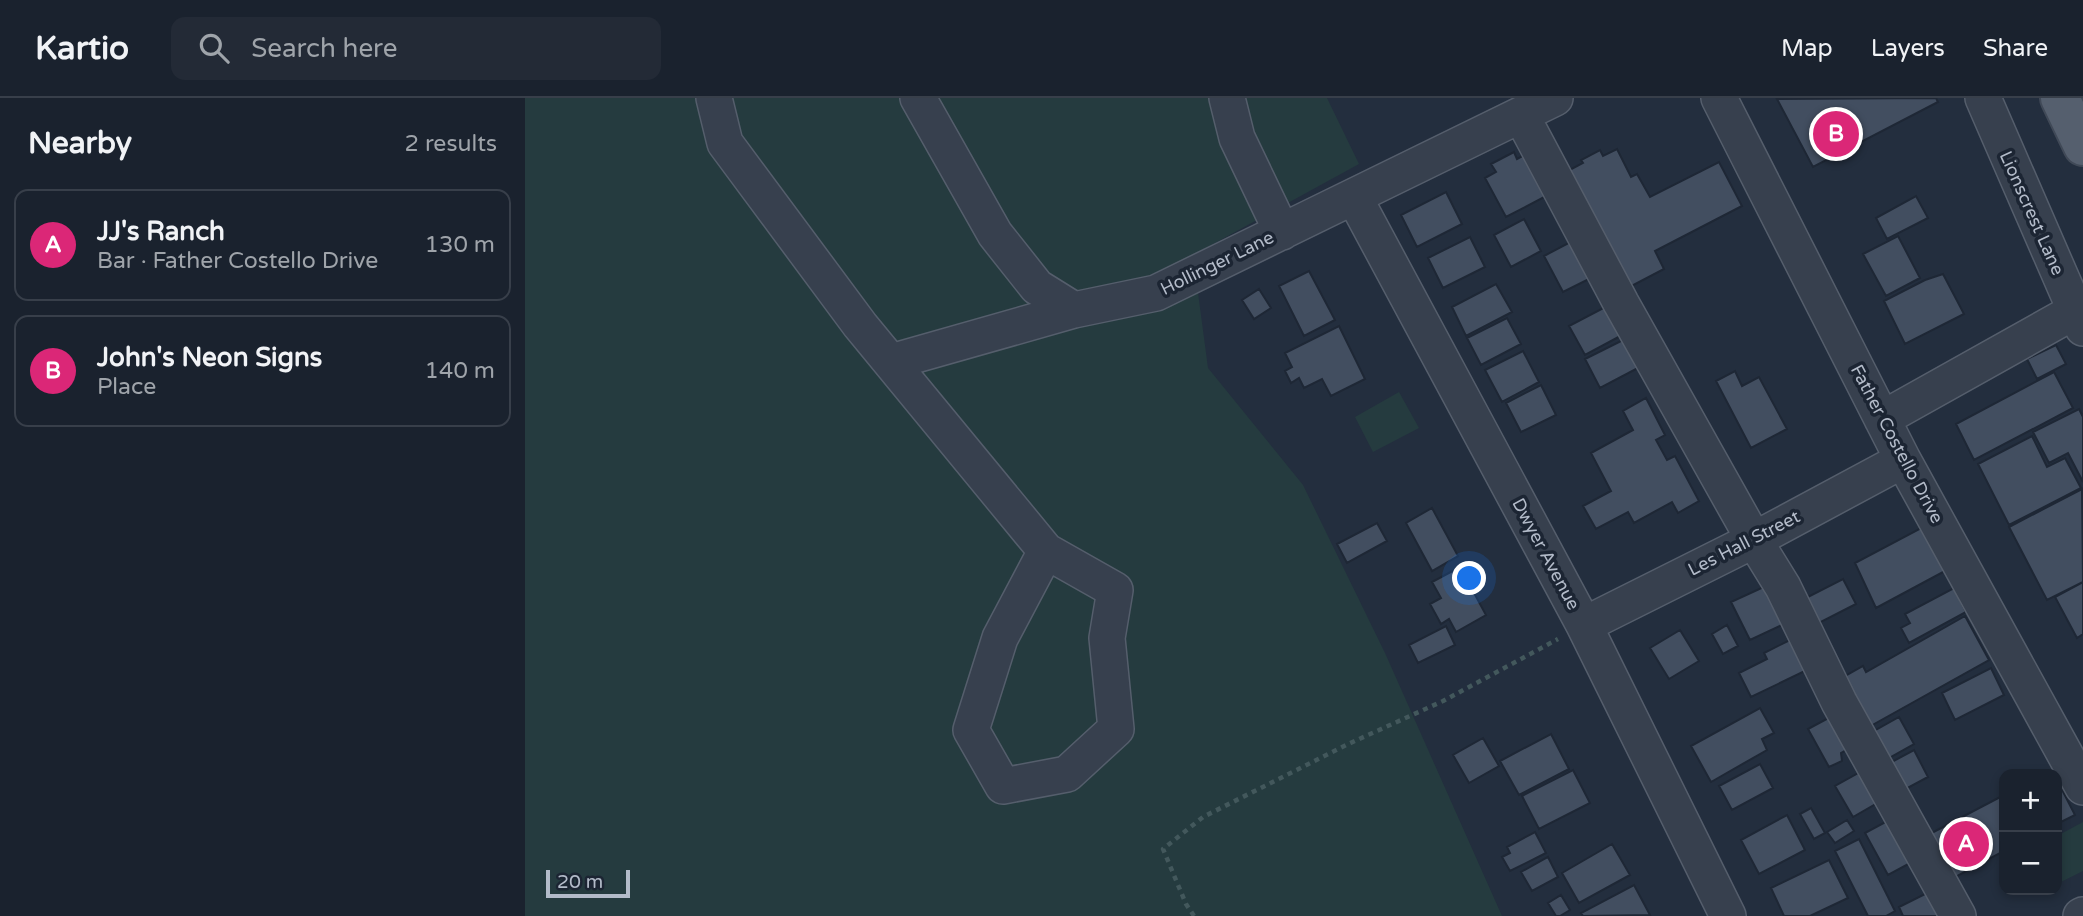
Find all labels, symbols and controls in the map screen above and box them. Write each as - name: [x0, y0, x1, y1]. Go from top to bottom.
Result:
- search box: [171, 17, 661, 80]
- text: Kartio: [35, 29, 129, 68]
- icon: search: [195, 29, 233, 67]
- text: Search here: [251, 33, 397, 64]
- text: Map: [1781, 34, 1833, 63]
- text: Layers: [1871, 34, 1945, 63]
- text: Share: [1983, 34, 2048, 63]
- pin: B: [1813, 108, 1859, 160]
- text: Nearby: [28, 125, 132, 162]
- text: 2 results: [404, 130, 497, 158]
- street label: Lionscrest Lane: [1995, 148, 2069, 278]
- text: JJ's Ranch: [97, 216, 225, 247]
- street label: Hollinger Lane: [1157, 226, 1277, 300]
- text: A: [44, 231, 62, 259]
- text: 130 m: [425, 231, 495, 259]
- text: Bar · Father Costello Drive: [97, 247, 378, 275]
- text: John's Neon Signs: [97, 342, 322, 373]
- text: B: [45, 357, 61, 385]
- text: 140 m: [425, 357, 495, 385]
- street label: Father Costello Drive: [1846, 361, 1948, 527]
- text: Place: [97, 373, 156, 401]
- street label: Dwyer Avenue: [1507, 494, 1585, 614]
- street label: Les Hall Street: [1684, 505, 1804, 581]
- your location: [1452, 561, 1486, 595]
- map controls: [1999, 769, 2062, 895]
- button: +: [1999, 769, 2062, 832]
- pin: A: [1943, 818, 1989, 870]
- button: −: [1999, 832, 2062, 895]
- scale bar: [546, 867, 630, 899]
- text: 20 m: [557, 871, 603, 893]

